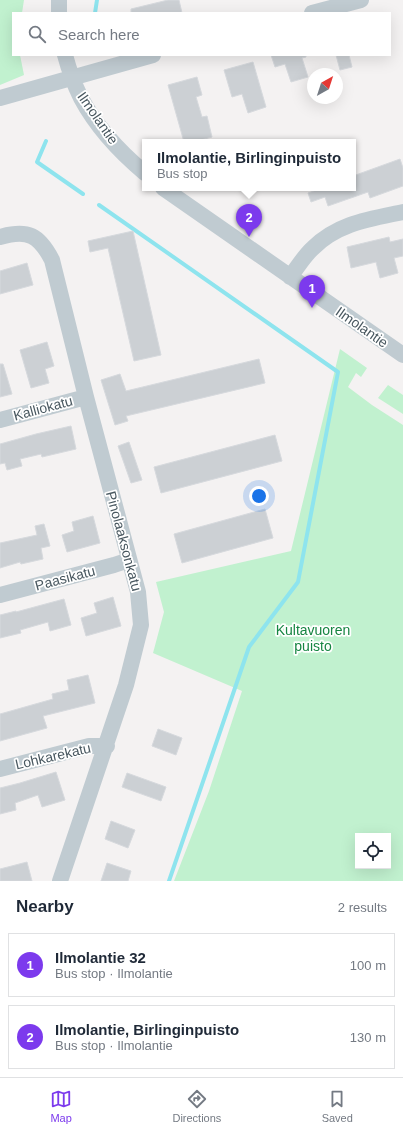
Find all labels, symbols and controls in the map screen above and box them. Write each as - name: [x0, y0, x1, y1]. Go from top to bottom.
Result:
- search box: [12, 12, 391, 56]
- icon: search: [26, 23, 48, 45]
- text: Search here: [58, 26, 140, 43]
- north arrow: [307, 68, 343, 104]
- street label: Ilmolantie: [74, 89, 122, 147]
- popup: [142, 139, 356, 191]
- text: Ilmolantie, Birlinginpuisto: [157, 149, 341, 166]
- text: Bus stop: [157, 166, 208, 181]
- pin: 2: [236, 204, 262, 237]
- pin: 1: [299, 275, 325, 308]
- street label: Ilmolantie: [333, 303, 391, 351]
- street label: Kalliokatu: [12, 392, 74, 424]
- your location: [249, 486, 269, 506]
- street label: Pinolaaksonkatu: [103, 489, 145, 593]
- street label: Paasikatu: [33, 562, 97, 594]
- park label: Kultavuoren puisto: [276, 622, 350, 654]
- street label: Lohkarekatu: [14, 740, 92, 772]
- map controls: [355, 833, 391, 869]
- button: locate: [355, 833, 391, 869]
- text: Nearby: [16, 897, 74, 916]
- text: 2 results: [338, 900, 387, 915]
- text: Ilmolantie 32: [55, 949, 146, 966]
- text: 1: [26, 958, 34, 973]
- text: 100 m: [350, 958, 386, 973]
- text: Bus stop · Ilmolantie: [55, 966, 173, 981]
- text: Ilmolantie, Birlinginpuisto: [55, 1021, 239, 1038]
- text: 2: [26, 1030, 34, 1045]
- text: 130 m: [350, 1030, 386, 1045]
- text: Bus stop · Ilmolantie: [55, 1038, 173, 1053]
- tab: Map: [50, 1088, 72, 1124]
- tab: Directions: [172, 1088, 221, 1124]
- tab: Saved: [322, 1088, 353, 1124]

